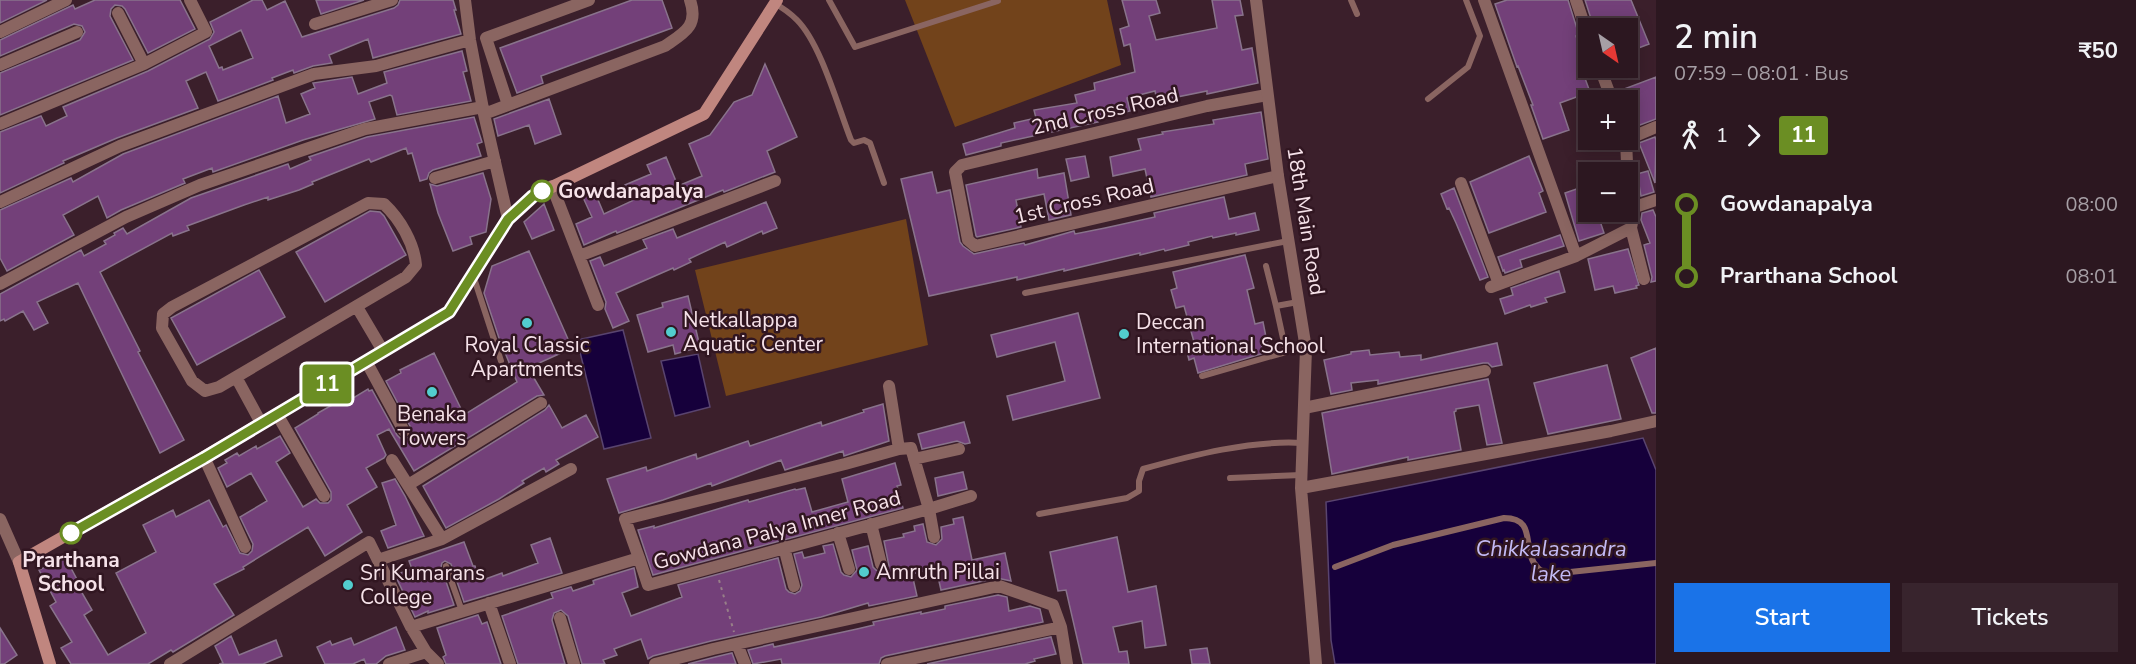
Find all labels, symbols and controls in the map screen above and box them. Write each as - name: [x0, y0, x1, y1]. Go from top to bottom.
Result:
- text: 2 min: [1674, 15, 1758, 60]
- north arrow: [1578, 18, 1638, 78]
- map controls: [1578, 18, 1638, 222]
- text: ₹50: [2078, 36, 2118, 66]
- text: 07:59 – 08:01 · Bus: [1674, 60, 1849, 87]
- street label: 2nd Cross Road: [1029, 81, 1181, 141]
- button: +: [1578, 90, 1638, 150]
- icon: walk: [1674, 119, 1707, 152]
- icon: forward: [1737, 119, 1770, 152]
- text: 11: [1791, 121, 1816, 149]
- text: 1: [1716, 122, 1728, 149]
- street label: 18th Main Road: [1280, 145, 1332, 297]
- button: −: [1578, 162, 1638, 222]
- street label: 1st Cross Road: [1011, 171, 1157, 231]
- place label: Gowdanapalya: [558, 177, 704, 205]
- marker: Gowdanapalya: [531, 180, 553, 202]
- text: Gowdanapalya: [1720, 189, 1873, 219]
- text: 08:00: [2065, 191, 2118, 218]
- text: Prarthana School: [1720, 261, 1898, 291]
- text: 08:01: [2065, 263, 2118, 290]
- place label: Netkallappa Aquatic Center: [683, 306, 824, 358]
- place label: Deccan International School: [1136, 308, 1326, 360]
- marker: Royal Classic Apartments: [520, 316, 534, 330]
- marker: Netkallappa Aquatic Center: [664, 325, 678, 339]
- marker: Deccan International School: [1117, 327, 1131, 341]
- place label: Royal Classic Apartments: [465, 331, 590, 383]
- line badge: 11: [300, 364, 354, 404]
- text: 11: [314, 370, 340, 398]
- marker: Benaka Towers: [425, 385, 439, 399]
- place label: Benaka Towers: [397, 400, 467, 452]
- street label: Gowdana Palya Inner Road: [650, 483, 904, 577]
- marker: Prarthana School: [60, 522, 82, 544]
- water label: Chikkalasandra lake: [1475, 534, 1627, 589]
- place label: Prarthana School: [22, 546, 120, 598]
- place label: Amruth Pillai: [876, 558, 1000, 586]
- place label: Sri Kumarans College: [360, 559, 485, 611]
- marker: Amruth Pillai: [857, 565, 871, 579]
- marker: Sri Kumarans College: [341, 578, 355, 592]
- button: Start: [1674, 583, 1890, 652]
- button: Tickets: [1902, 583, 2118, 652]

